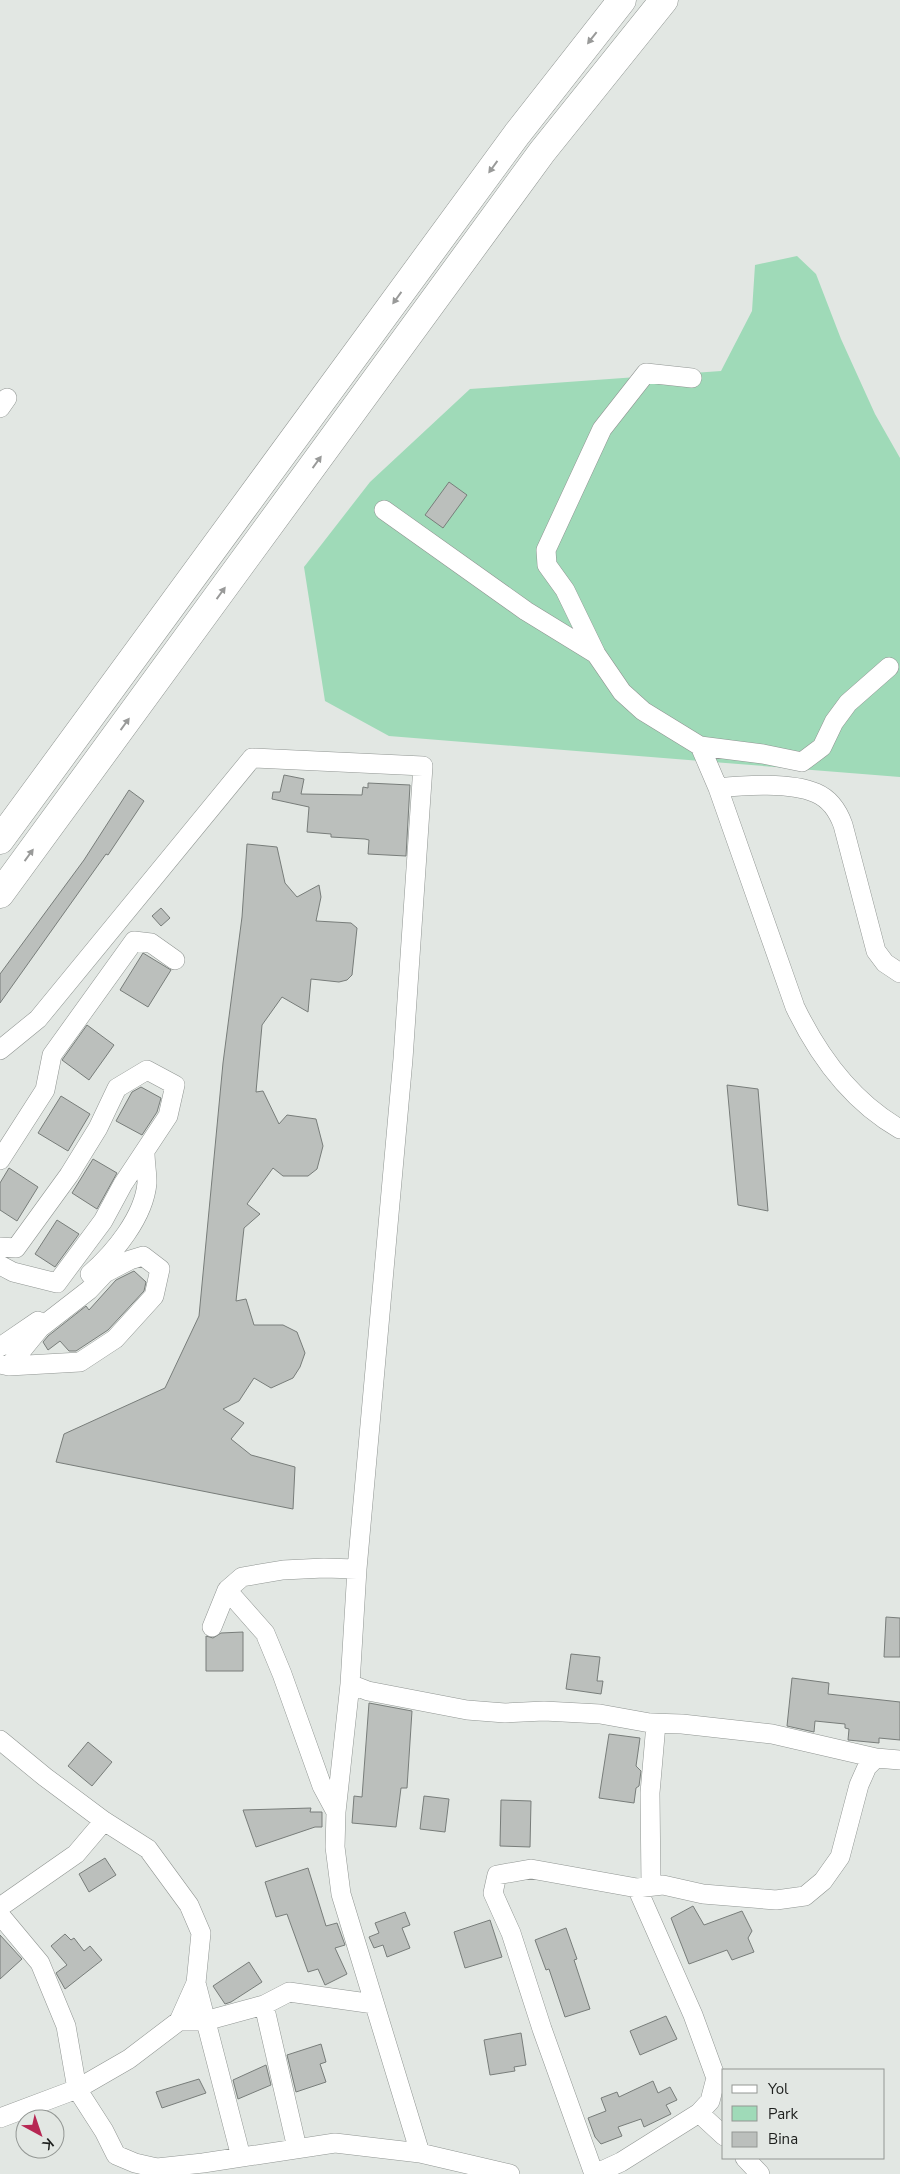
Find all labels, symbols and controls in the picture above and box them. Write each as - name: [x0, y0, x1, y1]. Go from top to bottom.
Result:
- one-way arrow: [587, 31, 598, 44]
- one-way arrow: [488, 160, 498, 174]
- one-way arrow: [392, 291, 402, 305]
- one-way arrow: [312, 455, 322, 469]
- one-way arrow: [216, 587, 227, 600]
- one-way arrow: [120, 717, 130, 731]
- one-way arrow: [24, 848, 34, 862]
- legend: [722, 2069, 885, 2159]
- text: Yol: [767, 2079, 789, 2099]
- text: Park: [768, 2104, 798, 2124]
- north arrow: [15, 2109, 65, 2159]
- text: Bina: [768, 2129, 798, 2149]
- text: K: [38, 2133, 58, 2154]

